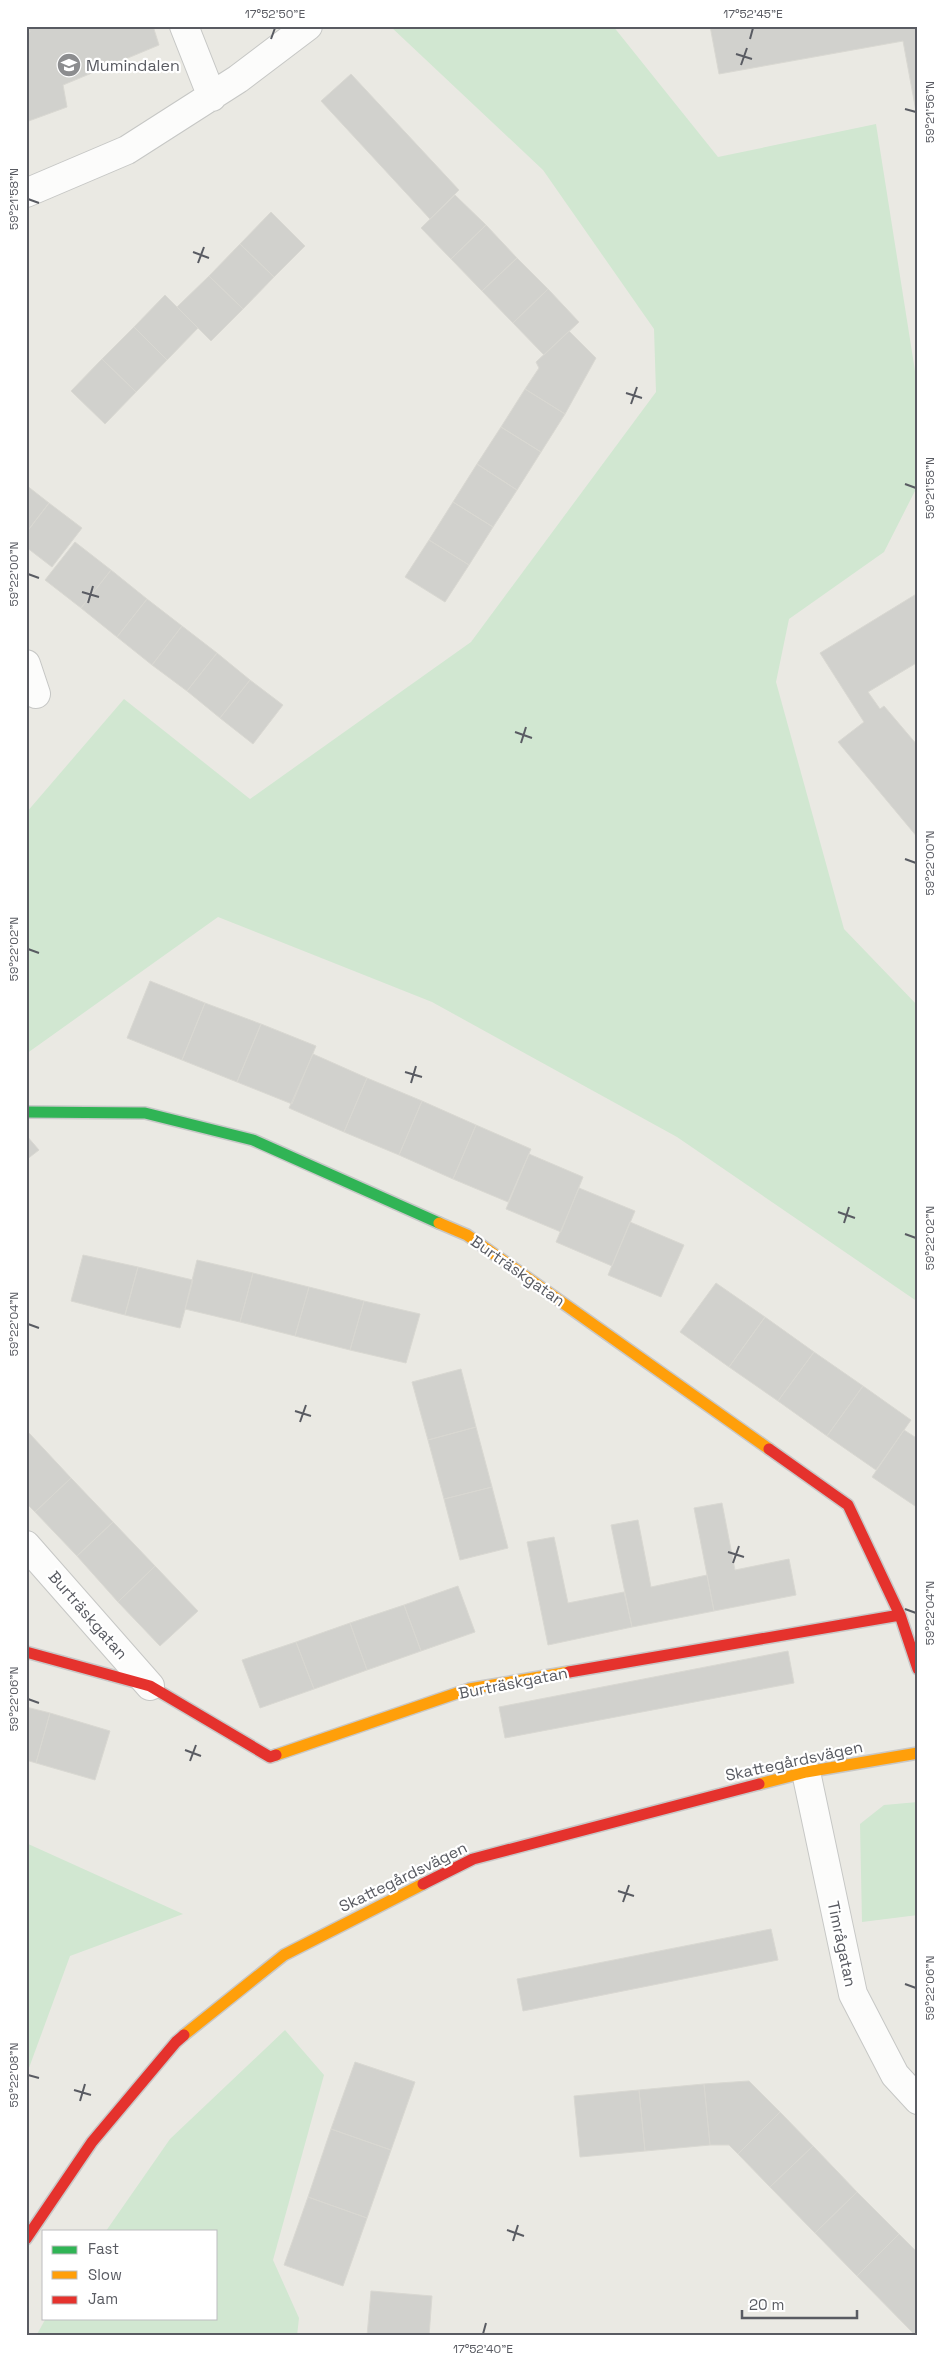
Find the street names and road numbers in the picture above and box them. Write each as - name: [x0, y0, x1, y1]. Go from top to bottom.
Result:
- street label: Burträskgatan: [467, 1231, 569, 1311]
- street label: Burträskgatan: [44, 1566, 132, 1664]
- street label: Burträskgatan: [457, 1662, 569, 1704]
- street label: Skattegårdsvägen: [723, 1736, 865, 1786]
- street label: Skattegårdsvägen: [335, 1837, 471, 1917]
- street label: Timrågatan: [823, 1899, 861, 1989]

